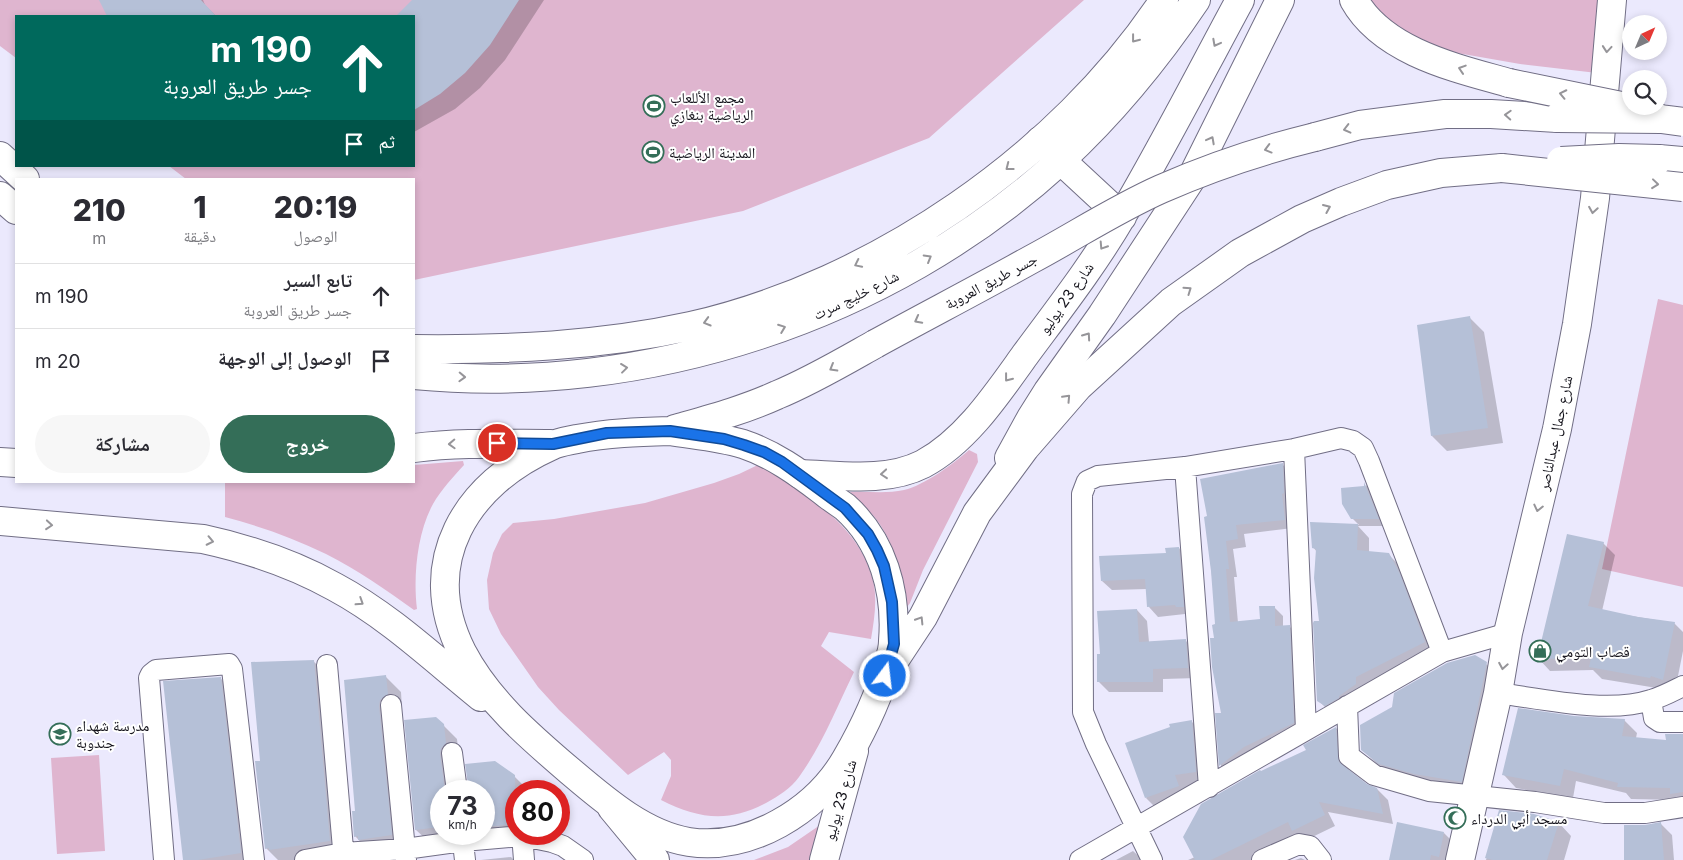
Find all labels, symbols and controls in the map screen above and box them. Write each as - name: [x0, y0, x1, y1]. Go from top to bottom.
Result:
- north arrow: [1622, 15, 1668, 60]
- map controls: [1622, 15, 1667, 115]
- text: 190 m: [210, 28, 312, 70]
- one-way arrow: [1133, 33, 1141, 42]
- icon: ahead: [330, 35, 395, 100]
- one-way arrow: [1213, 38, 1223, 47]
- one-way arrow: [1602, 45, 1613, 53]
- one-way arrow: [1458, 65, 1466, 75]
- button: search: [1622, 70, 1667, 115]
- text: جسر طريق العروبة: [163, 73, 312, 99]
- place label: مجمع الأللعاب الرياضية بنغازي: [670, 88, 754, 126]
- one-way arrow: [1558, 89, 1567, 100]
- sports icon: مجمع الأللعاب الرياضية بنغازي: [642, 94, 666, 118]
- one-way arrow: [1504, 110, 1512, 120]
- one-way arrow: [1344, 123, 1352, 133]
- icon: arrive: [340, 130, 368, 158]
- text: ثم: [378, 130, 395, 153]
- one-way arrow: [1205, 136, 1215, 145]
- sports icon: المدينة الرياضية: [641, 140, 665, 164]
- place label: المدينة الرياضية: [669, 143, 755, 162]
- one-way arrow: [1263, 143, 1272, 154]
- one-way arrow: [1006, 161, 1015, 170]
- one-way arrow: [1651, 178, 1659, 189]
- text: 1: [193, 189, 206, 225]
- text: 20:19: [274, 189, 357, 225]
- text: 210: [73, 192, 126, 228]
- one-way arrow: [1323, 203, 1331, 213]
- one-way arrow: [1588, 207, 1599, 215]
- text: دقيقة: [184, 226, 216, 246]
- text: الوصول: [293, 226, 338, 246]
- text: m: [92, 228, 106, 248]
- one-way arrow: [1100, 240, 1109, 249]
- street label: جسر طريق العروبة: [942, 249, 1041, 314]
- one-way arrow: [923, 254, 932, 264]
- one-way arrow: [854, 258, 863, 268]
- street label: شارع 23 يوليو: [1034, 258, 1099, 338]
- street label: شارع خليج سرت: [810, 266, 903, 325]
- text: تابع السير: [284, 269, 352, 292]
- icon: ahead: [367, 282, 395, 310]
- text: 190 m: [35, 285, 89, 308]
- one-way arrow: [1182, 287, 1192, 296]
- text: جسر طريق العروبة: [244, 300, 352, 320]
- one-way arrow: [915, 314, 924, 324]
- one-way arrow: [703, 316, 711, 326]
- one-way arrow: [777, 324, 785, 334]
- one-way arrow: [1081, 332, 1090, 342]
- text: الوصول إلى الوجهة: [218, 347, 352, 370]
- icon: arrive: [367, 347, 395, 375]
- text: 20 m: [35, 350, 81, 373]
- one-way arrow: [830, 362, 839, 372]
- one-way arrow: [621, 363, 629, 374]
- one-way arrow: [459, 372, 467, 383]
- one-way arrow: [1006, 372, 1014, 381]
- street label: شارع جمال عبدالناصر: [1533, 374, 1577, 494]
- one-way arrow: [1061, 395, 1070, 404]
- button: مشاركة: [35, 415, 210, 473]
- button: خروج: [220, 415, 395, 473]
- pin: [476, 422, 518, 464]
- icon: arrive: [483, 429, 511, 457]
- one-way arrow: [447, 439, 455, 449]
- one-way arrow: [880, 469, 888, 480]
- one-way arrow: [1533, 503, 1544, 512]
- one-way arrow: [45, 519, 53, 530]
- one-way arrow: [206, 535, 215, 546]
- one-way arrow: [354, 596, 363, 605]
- one-way arrow: [914, 617, 924, 626]
- shop icon: قصاب التومي: [1528, 639, 1552, 663]
- place label: قصاب التومي: [1556, 642, 1630, 663]
- position arrow: [858, 649, 910, 701]
- one-way arrow: [1498, 662, 1508, 671]
- place label: مدرسة شهداء جندوبة: [76, 716, 150, 752]
- school or university icon: مدرسة شهداء جندوبة: [48, 722, 72, 746]
- street label: شارع 23 يوليو: [819, 757, 862, 843]
- speed limit sign: 80: [505, 780, 570, 845]
- text: 73: [447, 791, 478, 821]
- mosque icon: مسجد أبي الدرداء: [1443, 806, 1467, 830]
- place label: مسجد أبي الدرداء: [1471, 809, 1567, 830]
- text: km/h: [448, 817, 477, 832]

